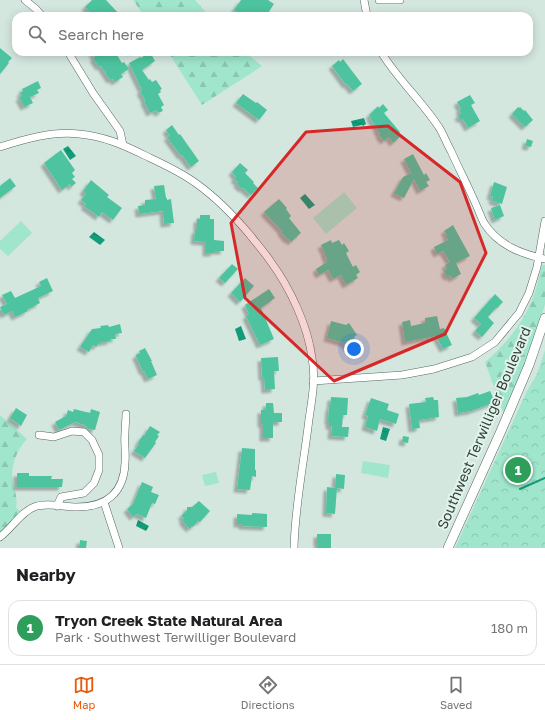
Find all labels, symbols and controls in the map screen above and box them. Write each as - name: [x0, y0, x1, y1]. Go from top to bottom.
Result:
- search box: [12, 12, 533, 56]
- icon: search: [26, 23, 48, 45]
- text: Search here: [58, 25, 144, 43]
- street label: Southwest Terwilliger Boulevard: [433, 324, 534, 532]
- your location: [344, 339, 364, 359]
- pin: 1: [505, 455, 531, 485]
- text: Nearby: [16, 564, 76, 585]
- text: Tryon Creek State Natural Area: [55, 611, 282, 629]
- text: 1: [27, 620, 33, 636]
- text: 180 m: [491, 620, 528, 636]
- text: Park · Southwest Terwilliger Boulevard: [55, 629, 296, 645]
- tab: Map: [73, 674, 95, 711]
- tab: Directions: [241, 674, 295, 711]
- tab: Saved: [440, 674, 472, 711]

